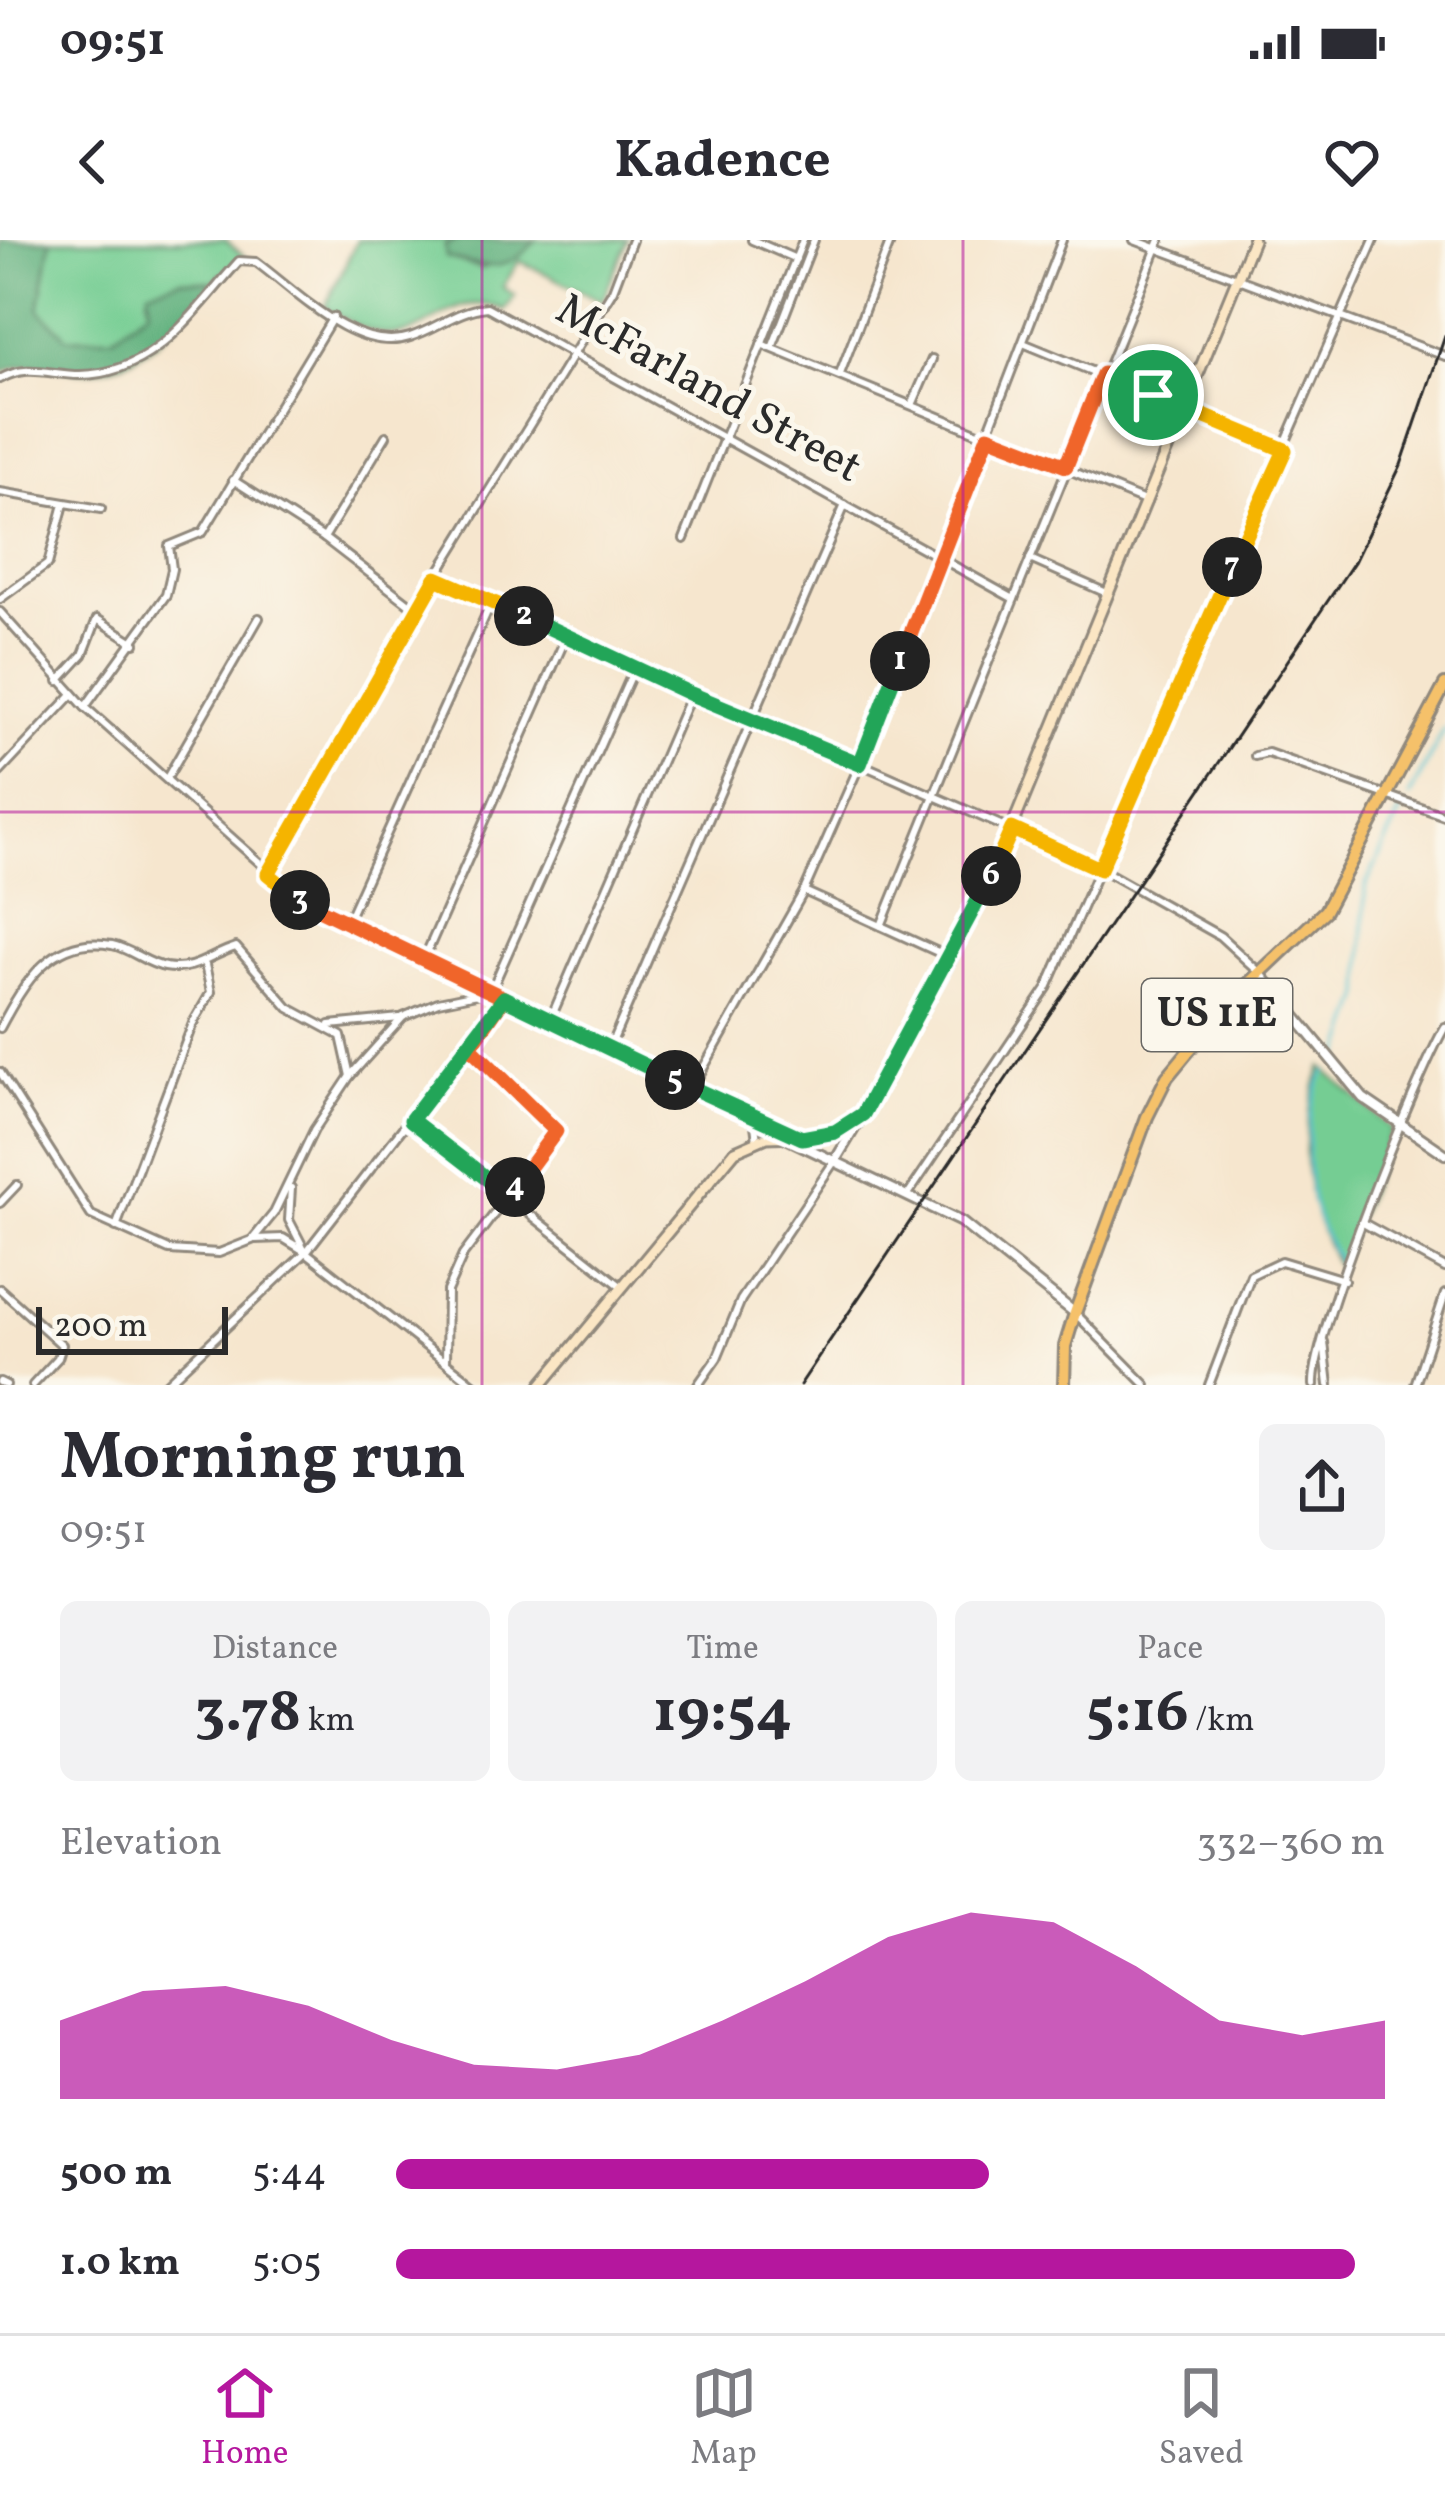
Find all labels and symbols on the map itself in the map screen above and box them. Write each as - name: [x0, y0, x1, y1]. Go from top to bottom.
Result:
- street label: McFarland Street: [544, 280, 872, 500]
- pin: [1102, 344, 1204, 446]
- pin: 7: [1202, 537, 1262, 597]
- pin: 2: [494, 586, 554, 646]
- pin: 1: [870, 631, 930, 691]
- pin: 6: [961, 846, 1021, 906]
- pin: 3: [270, 870, 330, 930]
- road number: US 11E: [1142, 979, 1292, 1051]
- pin: 5: [645, 1050, 705, 1110]
- pin: 4: [485, 1157, 545, 1217]
- scale bar: [36, 1301, 228, 1354]

